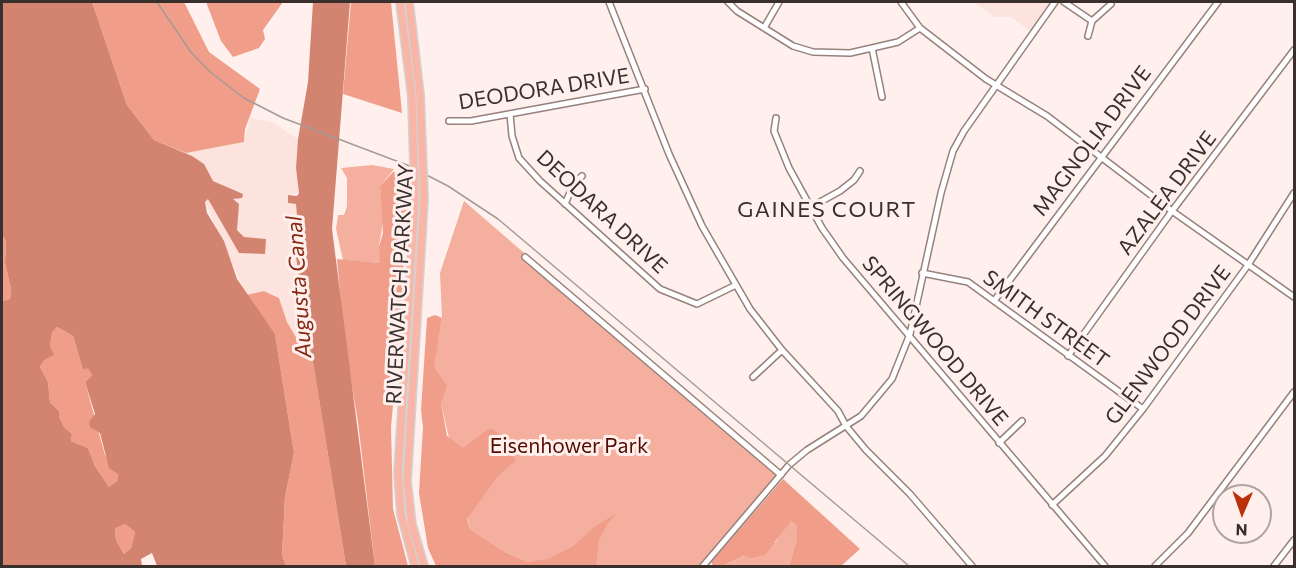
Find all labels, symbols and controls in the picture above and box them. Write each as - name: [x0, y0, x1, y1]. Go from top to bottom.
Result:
- street label: MAGNOLIA DRIVE: [1027, 61, 1157, 221]
- street label: DEODORA DRIVE: [457, 63, 631, 115]
- street label: AZALEA DRIVE: [1112, 126, 1222, 260]
- street label: DEODARA DRIVE: [532, 145, 672, 279]
- street label: RIVERWATCH PARKWAY: [381, 163, 419, 405]
- district label: GAINES COURT: [737, 197, 917, 223]
- water label: Augusta Canal: [281, 215, 317, 359]
- street label: SPRINGWOOD DRIVE: [857, 251, 1013, 431]
- street label: GLENWOOD DRIVE: [1100, 260, 1236, 430]
- street label: SMITH STREET: [978, 265, 1114, 373]
- park label: Eisenhower Park: [490, 433, 648, 459]
- north arrow: [1212, 484, 1272, 544]
- text: N: [1235, 521, 1248, 540]

